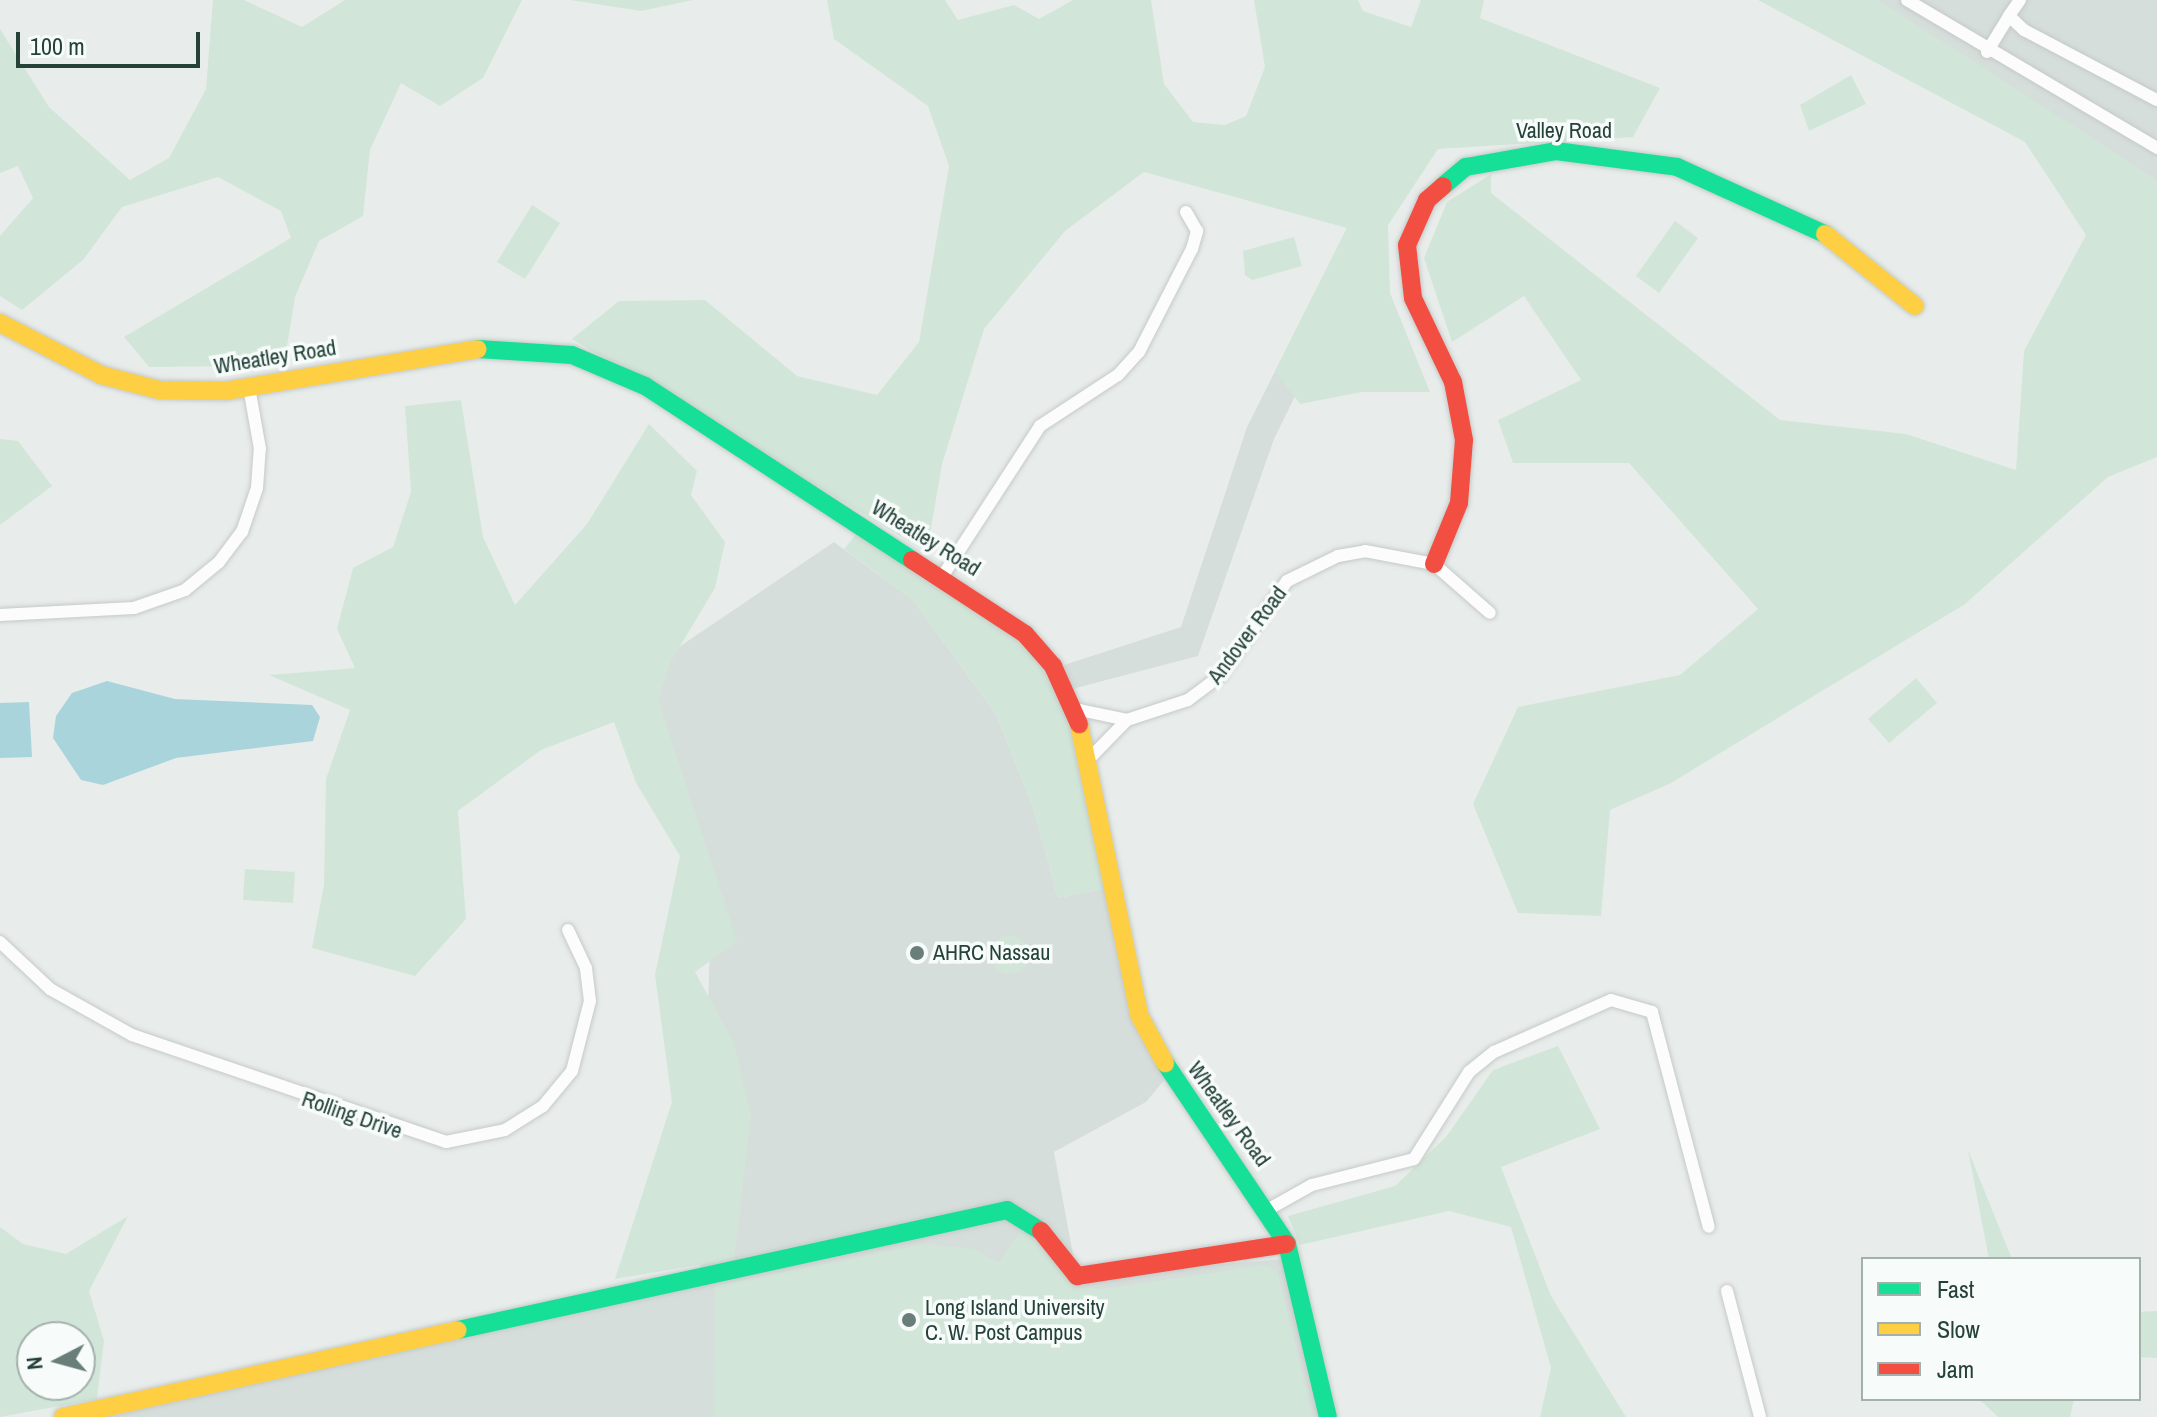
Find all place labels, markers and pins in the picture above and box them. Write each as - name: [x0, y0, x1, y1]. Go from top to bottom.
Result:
- place label: AHRC Nassau: [933, 940, 1050, 966]
- marker: AHRC Nassau: [908, 944, 926, 962]
- place label: Long Island University C. W. Post Campus: [925, 1294, 1104, 1346]
- marker: Long Island University C. W. Post Campus: [900, 1311, 918, 1329]

